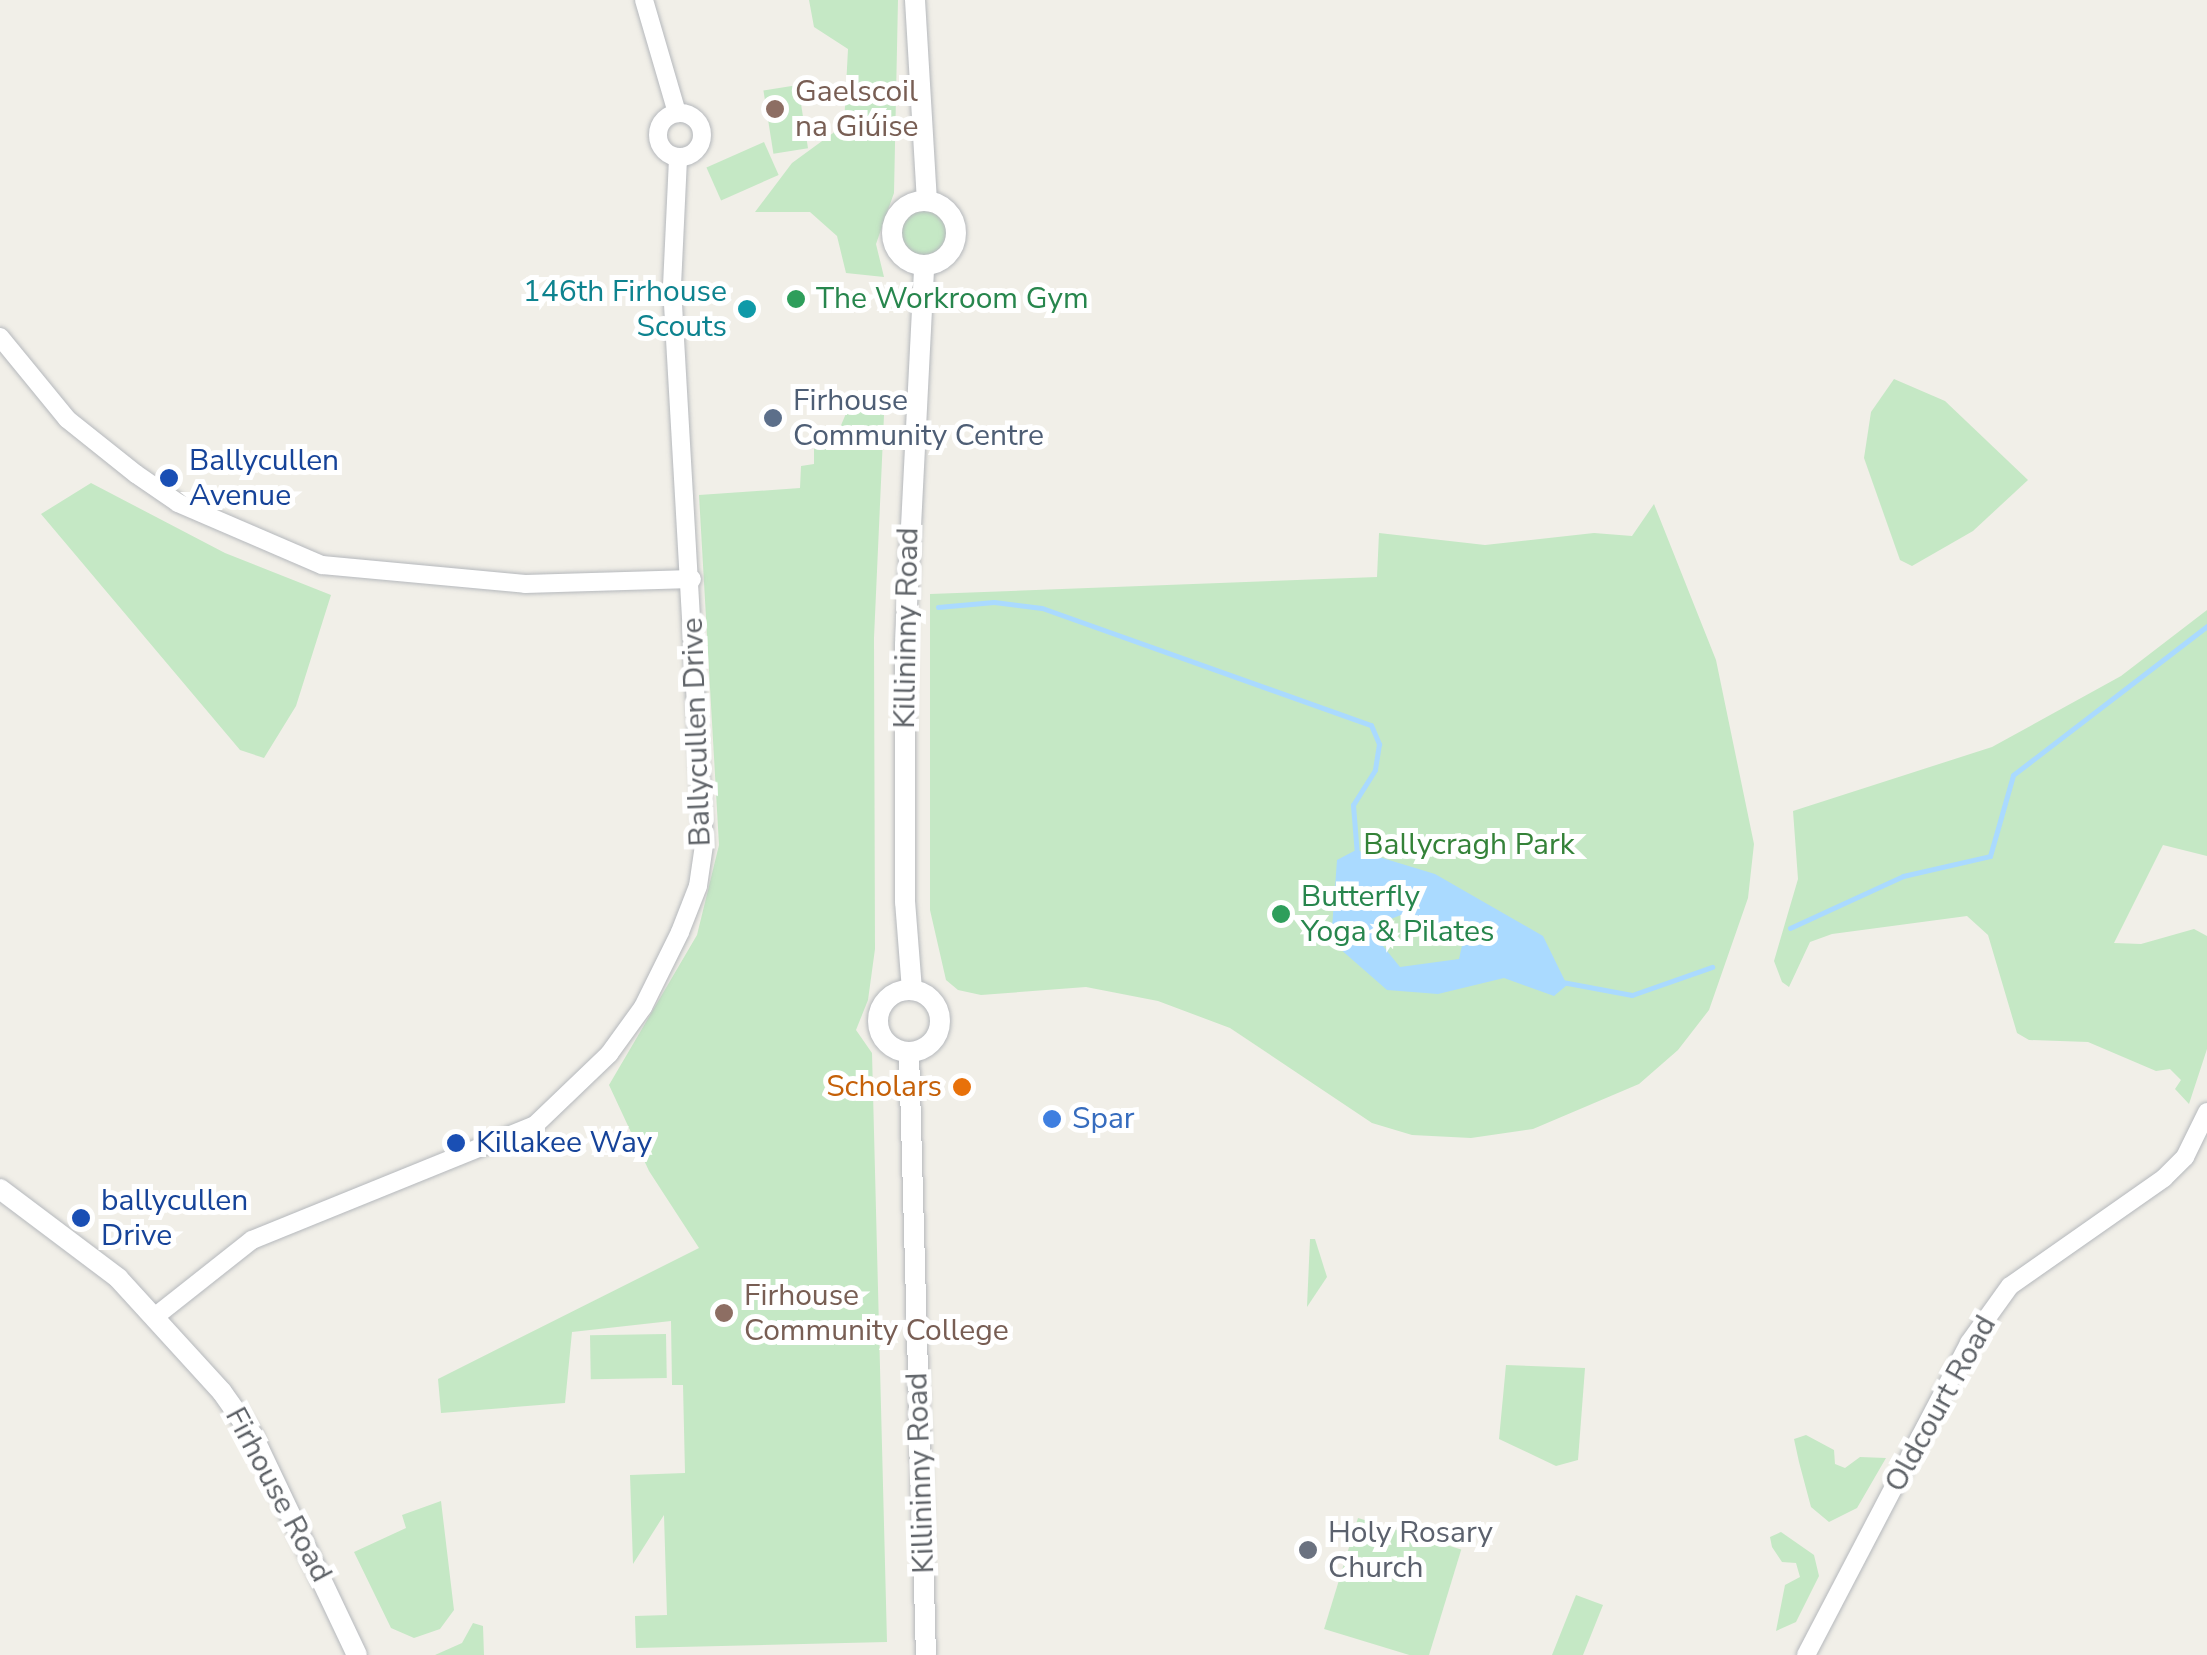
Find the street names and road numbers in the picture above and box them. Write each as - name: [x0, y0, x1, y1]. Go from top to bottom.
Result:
- street label: Killininny Road: [887, 527, 927, 729]
- street label: Ballycullen Drive: [675, 617, 719, 847]
- street label: Oldcourt Road: [1878, 1310, 2004, 1498]
- street label: Killininny Road: [899, 1372, 943, 1574]
- street label: Firhouse Road: [217, 1402, 339, 1588]

